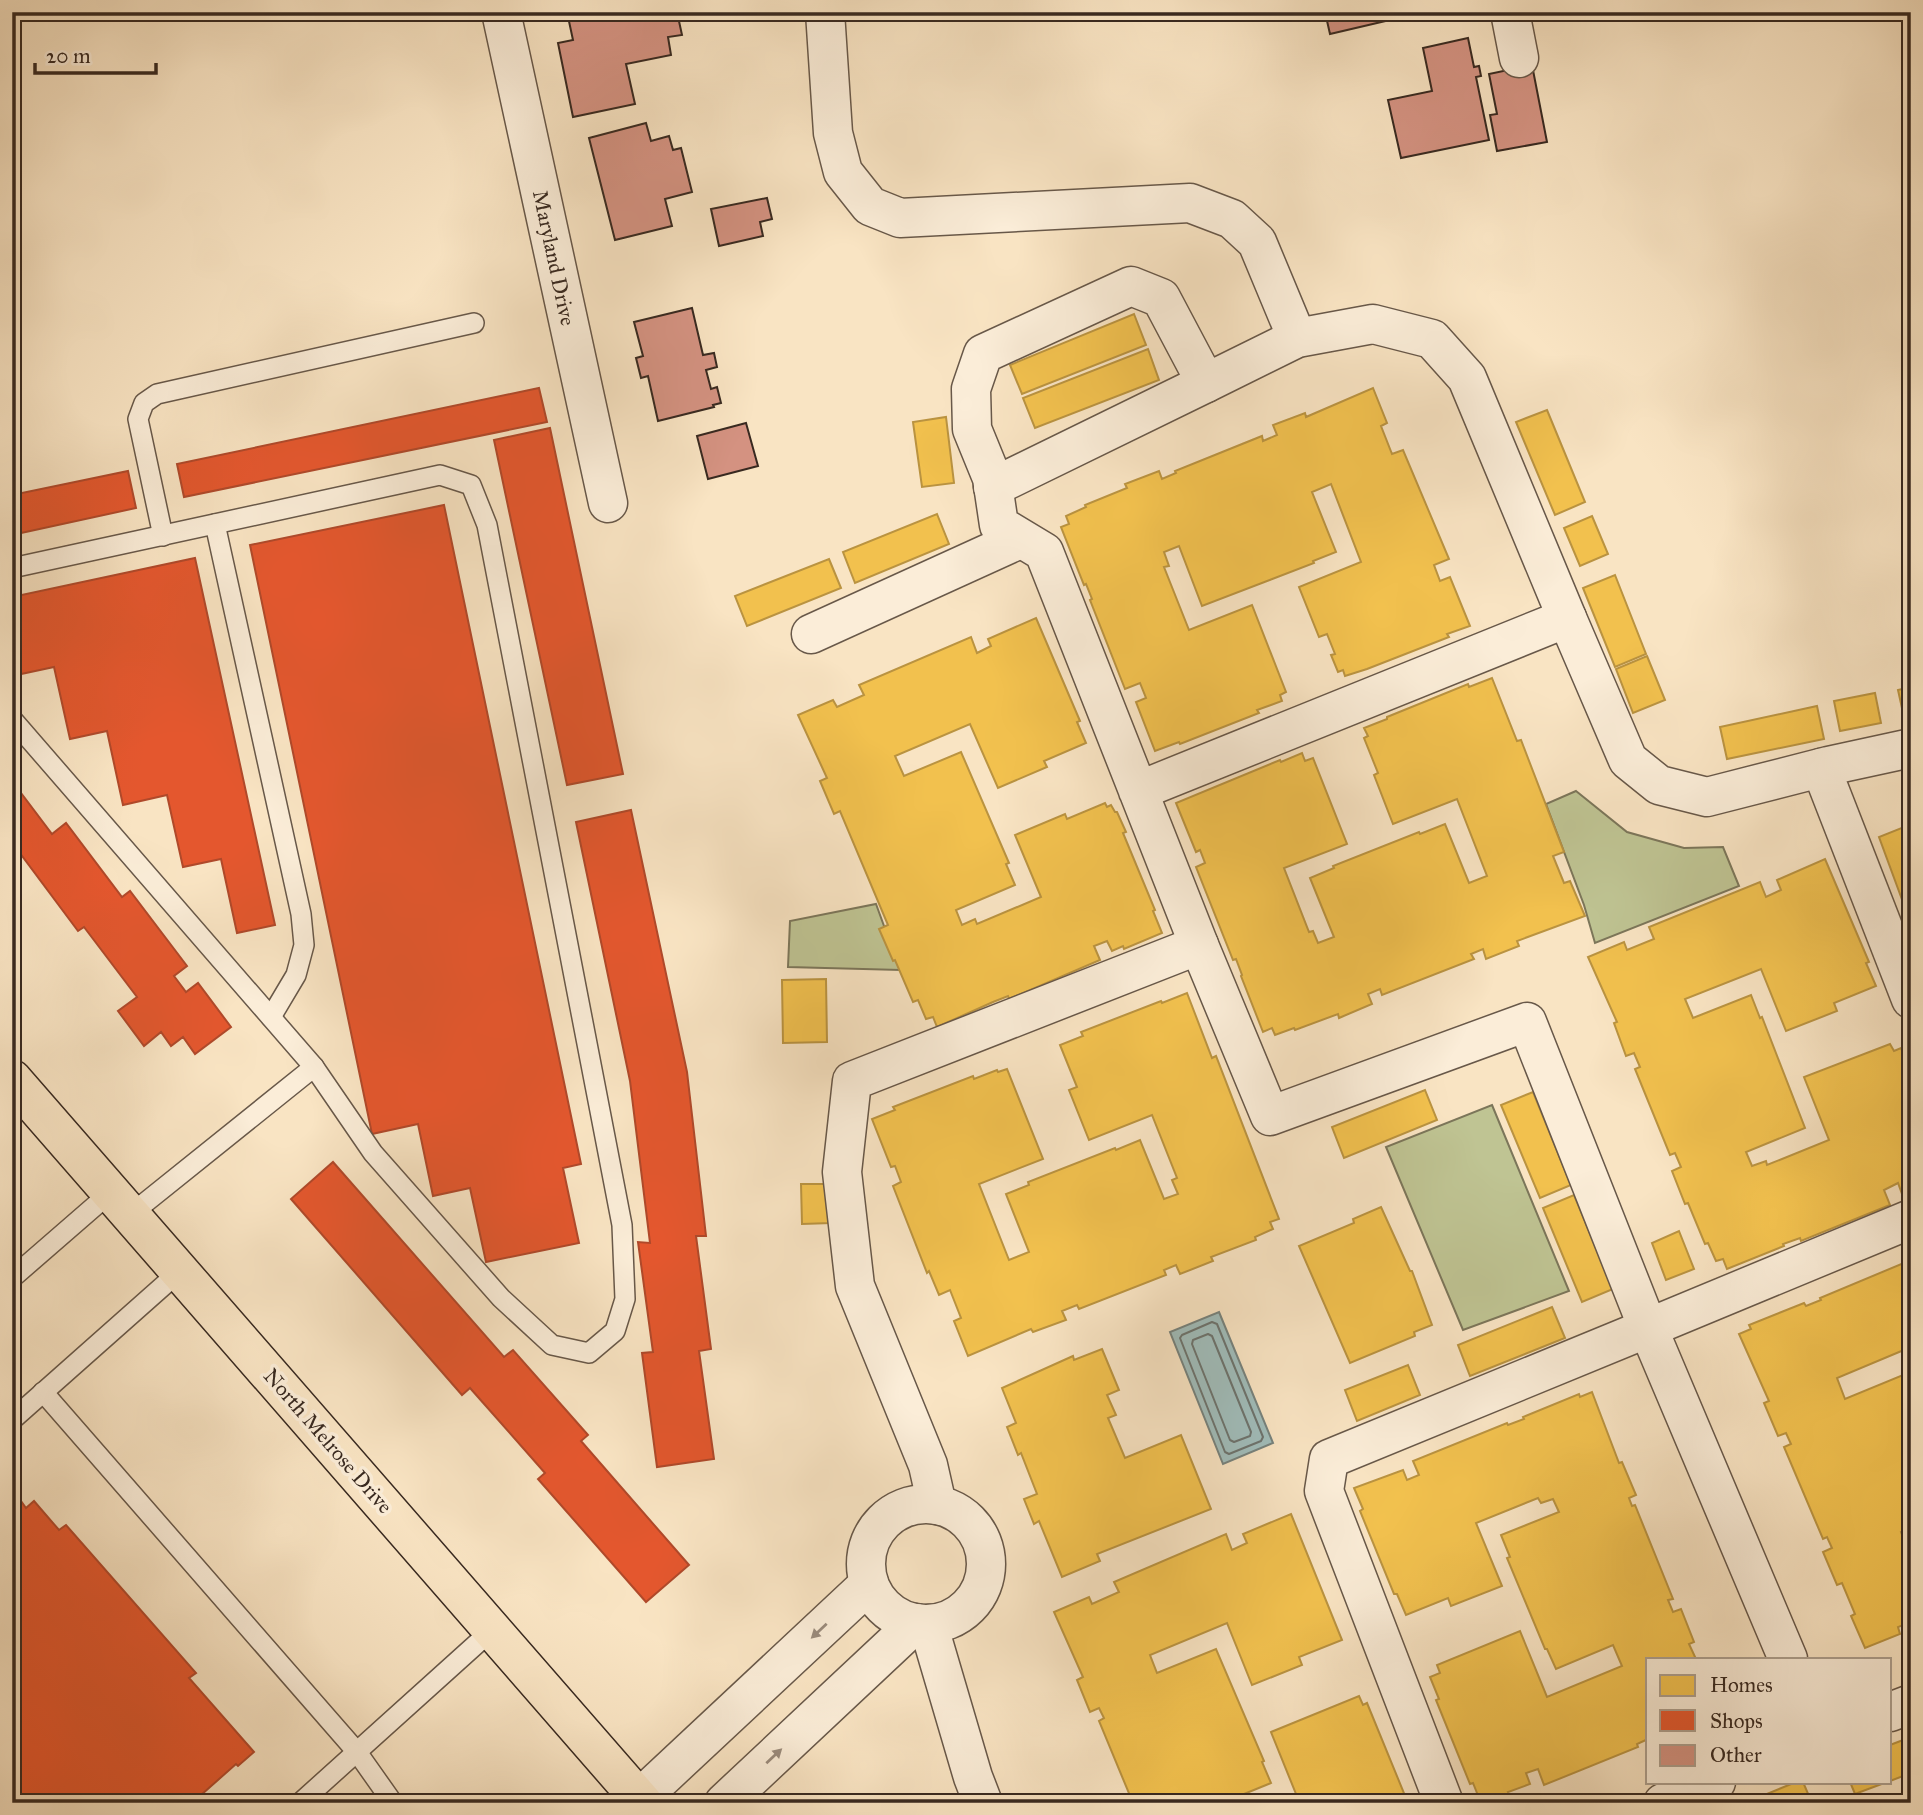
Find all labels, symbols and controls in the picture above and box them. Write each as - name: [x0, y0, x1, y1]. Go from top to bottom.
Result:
- scale bar: [35, 32, 156, 76]
- text: 20 m: [46, 43, 91, 69]
- street label: Maryland Drive: [527, 188, 581, 328]
- street label: North Melrose Drive: [258, 1363, 398, 1519]
- one-way arrow: [811, 1622, 828, 1638]
- legend: [1646, 1658, 1892, 1784]
- text: Homes: [1710, 1672, 1773, 1698]
- text: Shops: [1710, 1708, 1763, 1734]
- text: Other: [1710, 1742, 1762, 1768]
- one-way arrow: [765, 1748, 782, 1764]

